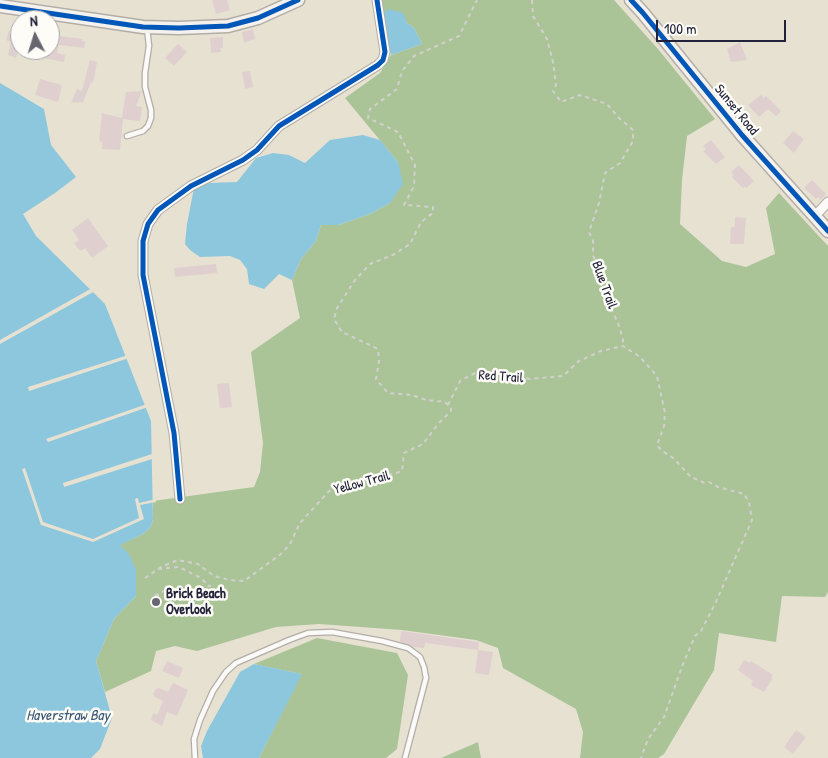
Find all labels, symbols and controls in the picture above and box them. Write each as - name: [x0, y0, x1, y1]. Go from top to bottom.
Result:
- north arrow: [10, 10, 60, 60]
- scale bar: [658, 10, 788, 42]
- text: N: [29, 11, 38, 30]
- text: 100 m: [664, 18, 697, 39]
- street label: Sunset Road: [710, 81, 762, 139]
- street label: Blue Trail: [588, 259, 620, 311]
- street label: Red Trail: [478, 367, 524, 387]
- street label: Yellow Trail: [332, 467, 392, 499]
- place label: Brick Beach Overlook: [166, 586, 226, 618]
- marker: Brick Beach Overlook: [150, 596, 162, 608]
- water label: Haverstraw Bay: [26, 707, 110, 725]

